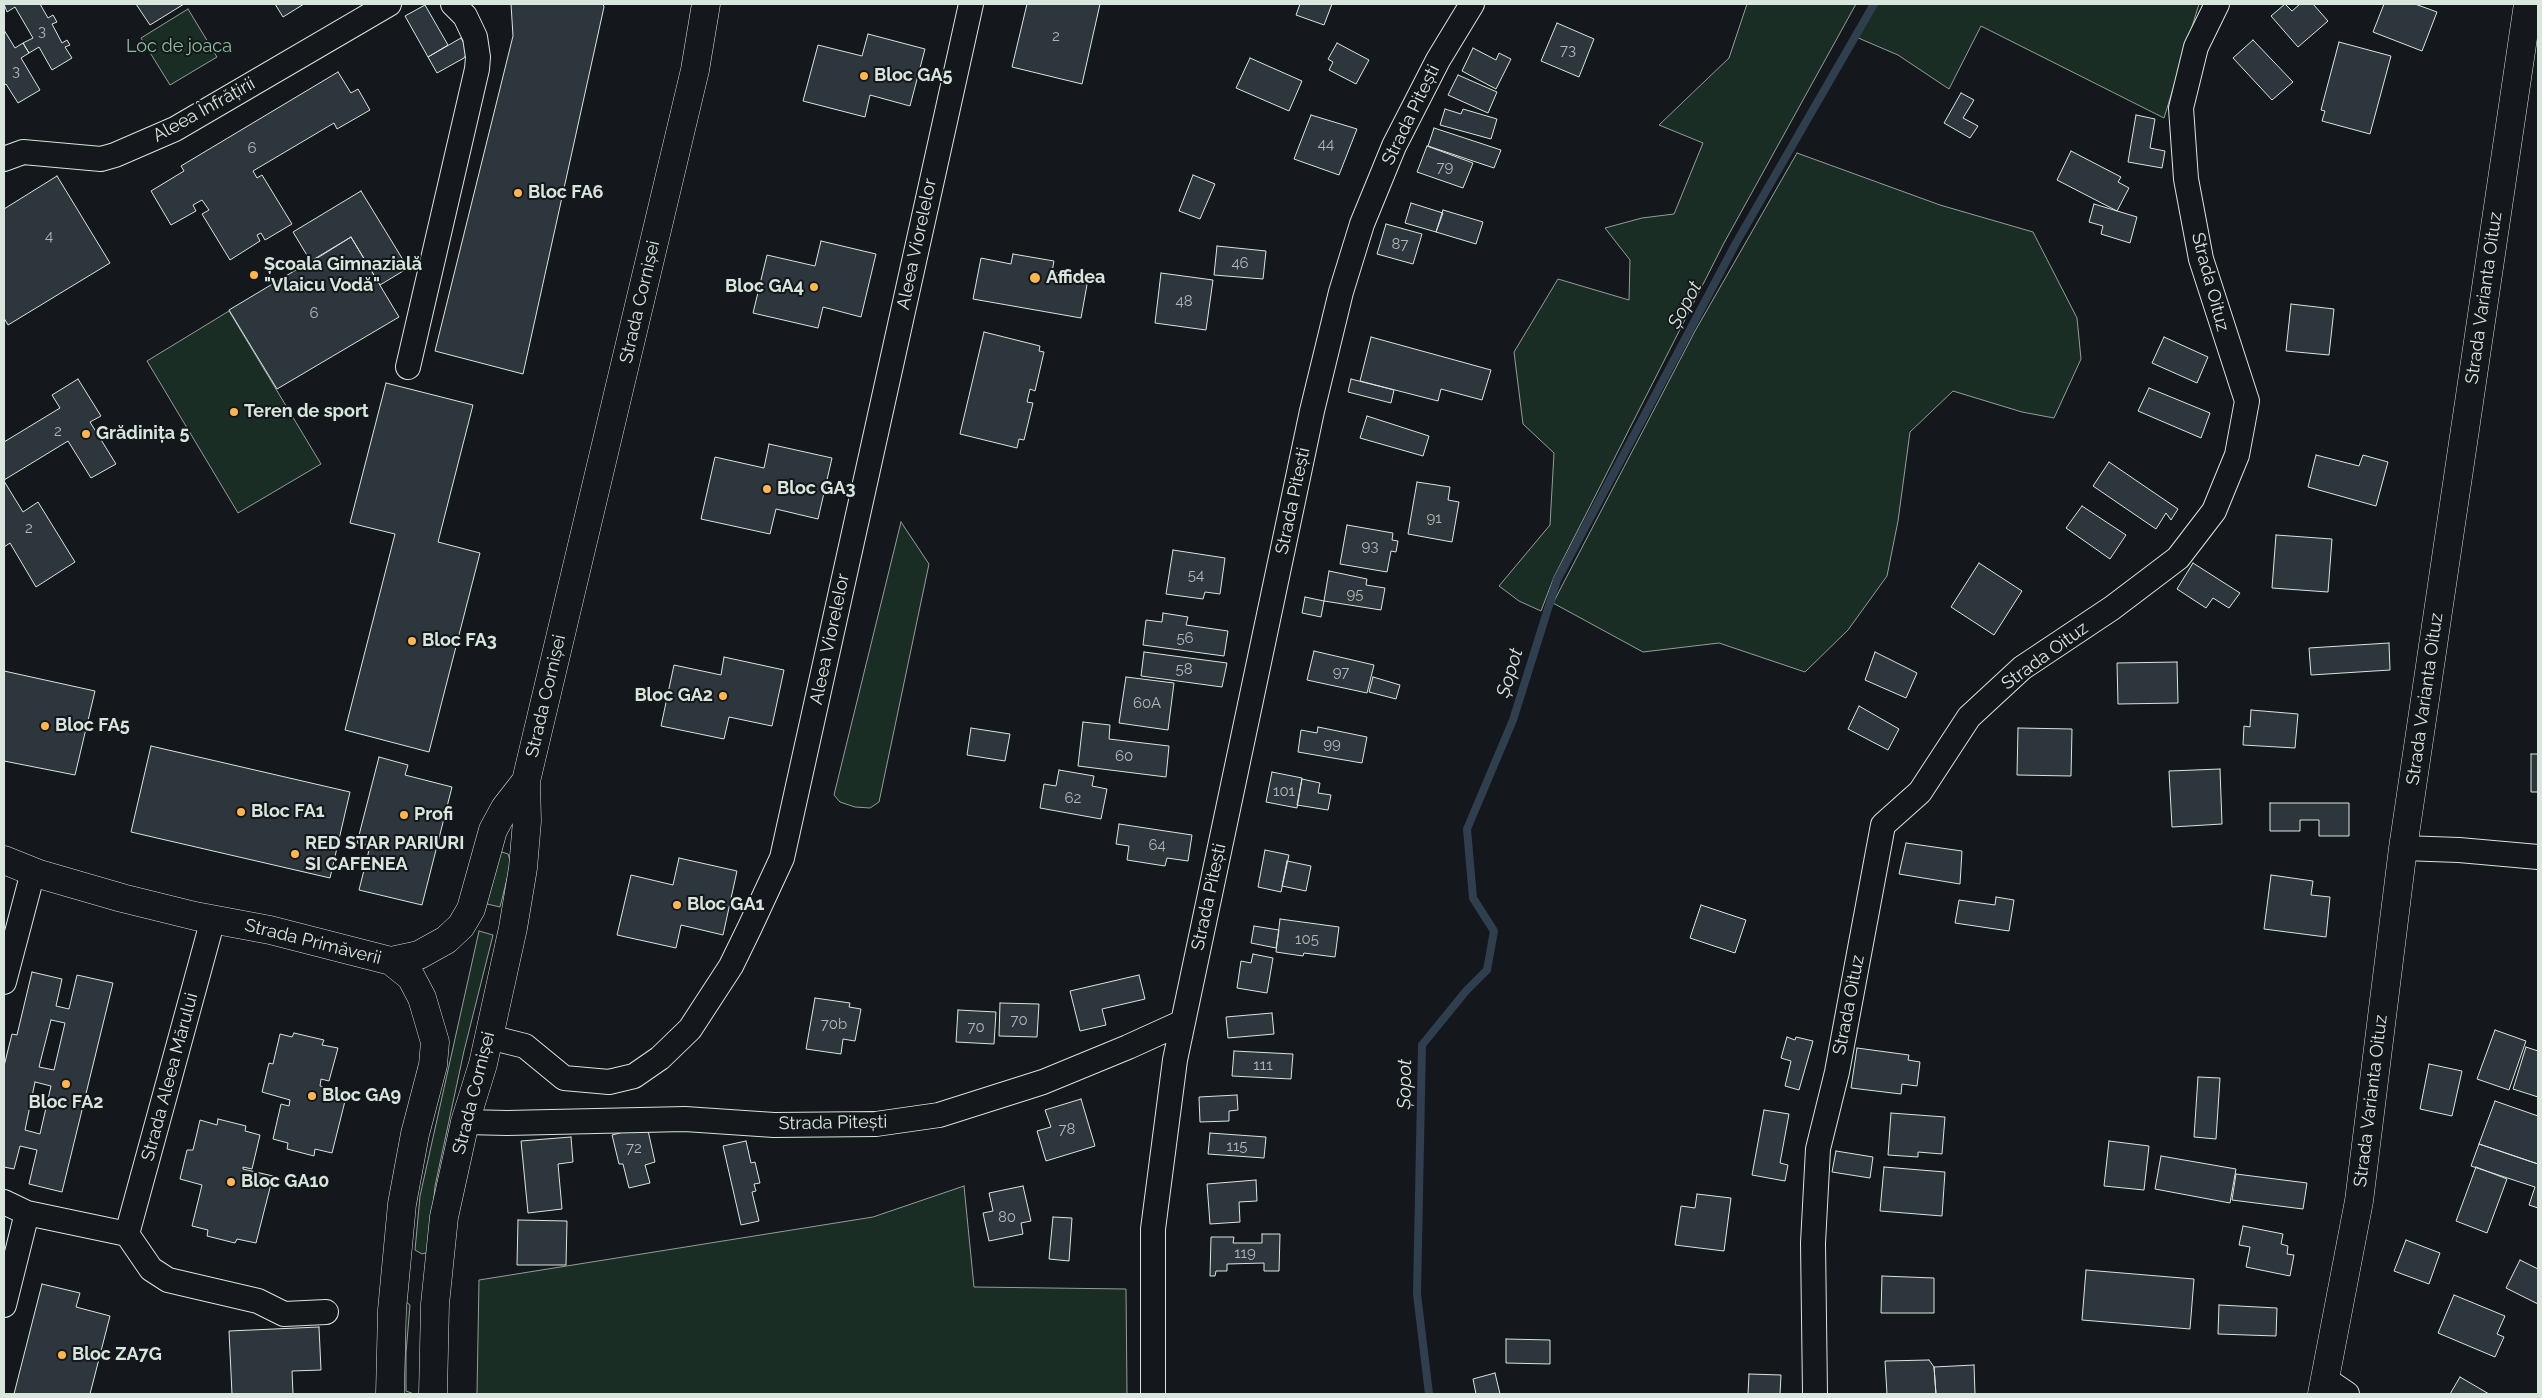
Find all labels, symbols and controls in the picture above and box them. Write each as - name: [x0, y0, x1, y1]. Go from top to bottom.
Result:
- house number: 3: [38, 22, 46, 40]
- house number: 2: [1052, 27, 1060, 45]
- park label: Loc de joaca: [126, 36, 232, 58]
- house number: 73: [1560, 41, 1576, 59]
- street label: Strada Pitești: [1377, 61, 1445, 169]
- house number: 3: [12, 62, 20, 80]
- place label: Bloc GA5: [874, 65, 952, 87]
- marker: Bloc GA5: [858, 70, 870, 82]
- street label: Aleea Înfrățirii: [149, 73, 259, 147]
- house number: 44: [1318, 135, 1334, 153]
- house number: 6: [247, 139, 257, 157]
- house number: 79: [1437, 158, 1453, 176]
- street label: Aleea Viorelelor: [893, 176, 941, 312]
- place label: Bloc FA6: [528, 182, 603, 204]
- marker: Bloc FA6: [512, 187, 524, 199]
- street label: Strada Varianta Oituz: [2461, 211, 2507, 385]
- house number: 4: [45, 227, 53, 245]
- street label: Strada Oituz: [2186, 230, 2234, 334]
- house number: 87: [1392, 235, 1408, 253]
- street label: Strada Cornișei: [615, 238, 665, 366]
- place label: Școala Gimnazială "Vlaicu Vodă": [264, 254, 422, 296]
- house number: 46: [1231, 254, 1249, 272]
- place label: Affidea: [1046, 267, 1105, 289]
- marker: Școala Gimnazială "Vlaicu Vodă": [248, 269, 260, 281]
- marker: Affidea: [1028, 271, 1042, 285]
- place label: Bloc GA4: [725, 276, 804, 298]
- water label: Șopot: [1663, 278, 1707, 332]
- marker: Bloc GA4: [808, 281, 820, 293]
- house number: 48: [1175, 292, 1193, 310]
- house number: 6: [309, 304, 319, 322]
- place label: Teren de sport: [244, 401, 369, 423]
- marker: Teren de sport: [228, 406, 240, 418]
- house number: 2: [54, 422, 62, 440]
- place label: Grădinița 5: [96, 423, 189, 445]
- marker: Grădinița 5: [80, 428, 92, 440]
- street label: Strada Pitești: [1271, 446, 1315, 556]
- place label: Bloc GA3: [777, 478, 856, 500]
- marker: Bloc GA3: [761, 483, 773, 495]
- house number: 91: [1426, 509, 1442, 527]
- house number: 2: [25, 519, 33, 537]
- house number: 93: [1362, 537, 1378, 555]
- house number: 54: [1188, 566, 1204, 584]
- street label: Aleea Viorelelor: [806, 571, 854, 707]
- house number: 95: [1347, 585, 1363, 603]
- street label: Strada Varianta Oituz: [2402, 612, 2448, 786]
- street label: Strada Oituz: [1998, 617, 2092, 695]
- house number: 56: [1176, 629, 1194, 647]
- place label: Bloc FA3: [422, 630, 497, 652]
- street label: Strada Cornișei: [521, 632, 571, 760]
- marker: Bloc FA3: [406, 635, 418, 647]
- water label: Șopot: [1492, 646, 1528, 700]
- house number: 58: [1175, 660, 1193, 678]
- house number: 97: [1333, 663, 1349, 681]
- place label: Bloc GA2: [634, 685, 713, 707]
- marker: Bloc GA2: [717, 690, 729, 702]
- house number: 60A: [1133, 694, 1161, 712]
- place label: Bloc FA5: [55, 715, 130, 737]
- marker: Bloc FA5: [39, 720, 51, 732]
- house number: 99: [1323, 735, 1341, 753]
- house number: 60: [1115, 747, 1133, 765]
- house number: 101: [1273, 782, 1295, 800]
- house number: 62: [1065, 789, 1081, 807]
- place label: Bloc FA1: [251, 801, 325, 823]
- place label: Profi: [414, 804, 453, 826]
- marker: Bloc FA1: [235, 806, 247, 818]
- marker: Profi: [398, 809, 410, 821]
- place label: RED STAR PARIURI SI CAFENEA: [305, 833, 464, 876]
- house number: 64: [1148, 836, 1166, 854]
- street label: Strada Pitești: [1187, 842, 1231, 952]
- marker: RED STAR PARIURI SI CAFENEA: [289, 848, 301, 860]
- place label: Bloc GA1: [687, 894, 764, 916]
- marker: Bloc GA1: [671, 899, 683, 911]
- street label: Strada Primăverii: [242, 915, 384, 969]
- house number: 105: [1295, 930, 1319, 948]
- street label: Strada Oituz: [1829, 953, 1869, 1057]
- street label: Strada Aleea Mărului: [137, 991, 203, 1163]
- house number: 70: [1010, 1011, 1028, 1029]
- street label: Strada Varianta Oituz: [2350, 1014, 2392, 1188]
- house number: 70b: [821, 1015, 847, 1033]
- house number: 70: [967, 1018, 985, 1036]
- street label: Strada Cornișei: [448, 1030, 500, 1156]
- house number: 111: [1253, 1056, 1273, 1074]
- water label: Șopot: [1393, 1059, 1417, 1109]
- marker: Bloc FA2: [60, 1078, 72, 1090]
- place label: Bloc GA9: [322, 1085, 401, 1107]
- marker: Bloc GA9: [306, 1090, 318, 1102]
- place label: Bloc FA2: [29, 1092, 103, 1114]
- street label: Strada Pitești: [778, 1111, 888, 1135]
- house number: 78: [1059, 1120, 1075, 1138]
- house number: 115: [1226, 1137, 1248, 1155]
- house number: 72: [626, 1139, 642, 1157]
- place label: Bloc GA10: [241, 1171, 329, 1193]
- marker: Bloc GA10: [225, 1176, 237, 1188]
- house number: 80: [998, 1208, 1016, 1226]
- house number: 119: [1234, 1244, 1256, 1262]
- place label: Bloc ZA7G: [72, 1344, 162, 1366]
- marker: Bloc ZA7G: [56, 1349, 68, 1361]

